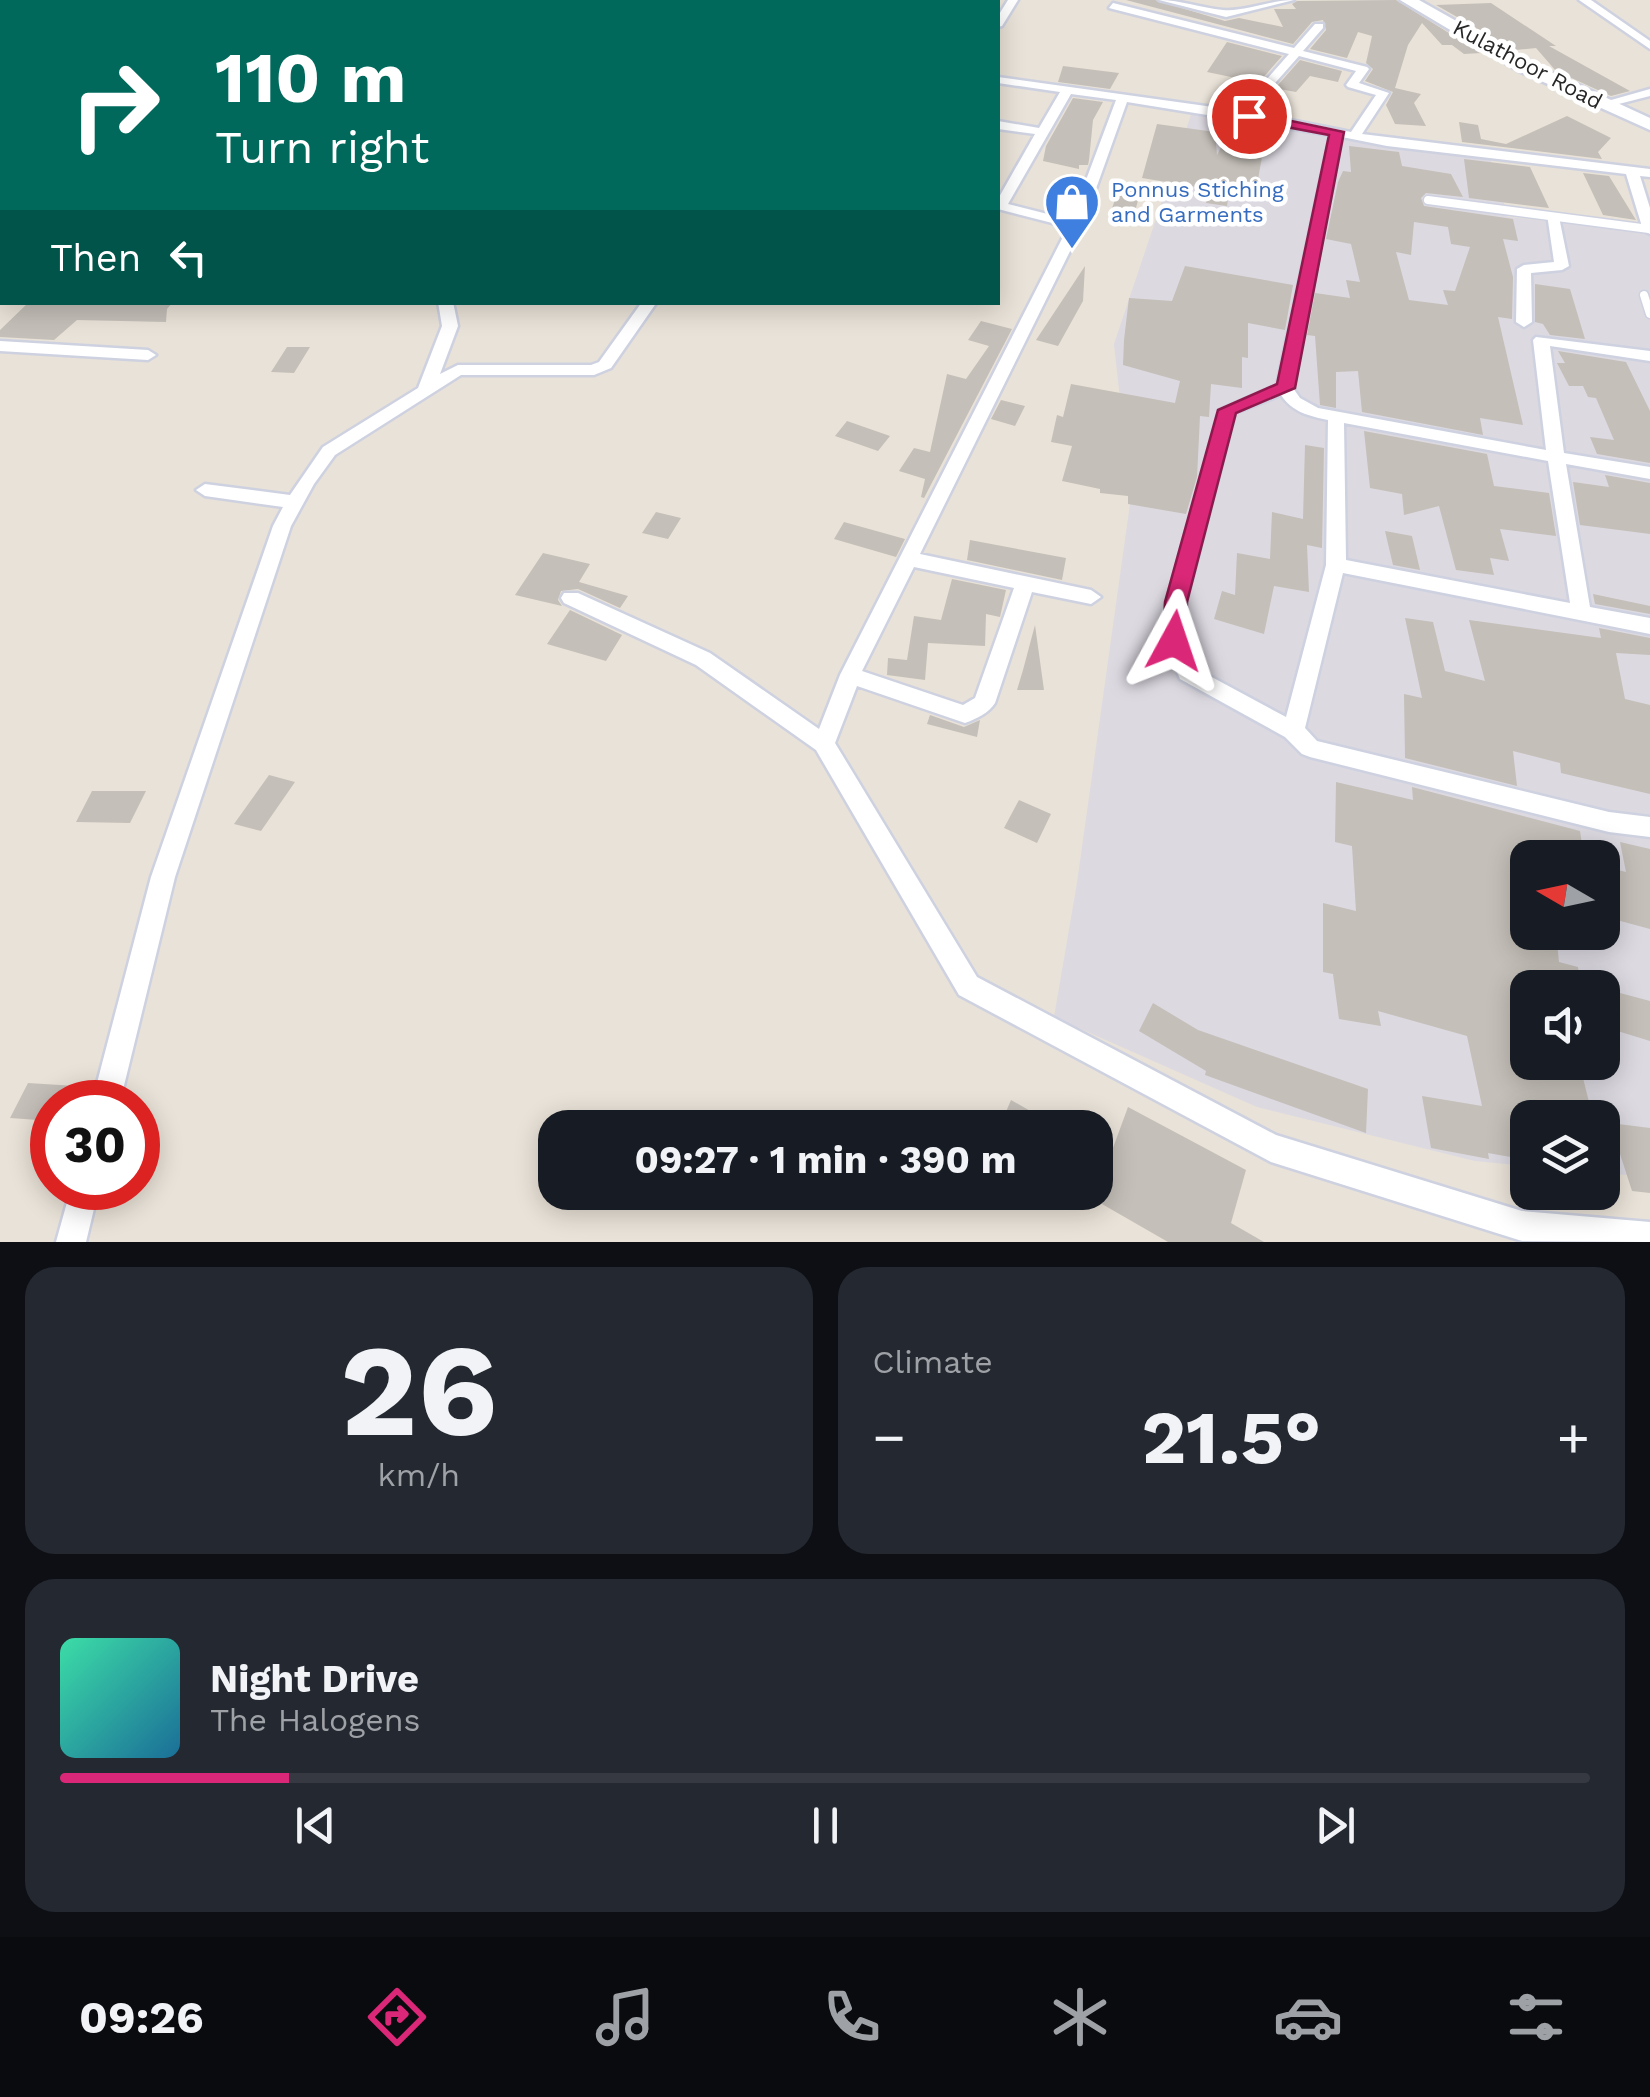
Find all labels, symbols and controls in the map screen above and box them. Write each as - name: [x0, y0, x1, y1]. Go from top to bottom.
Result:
- street label: Kulathoor Road: [1449, 15, 1607, 114]
- text: 110 m: [215, 37, 406, 119]
- icon: right: [50, 40, 180, 170]
- pin: [1207, 74, 1292, 159]
- icon: arrive: [1222, 89, 1277, 144]
- text: Turn right: [215, 121, 429, 174]
- shop icon: Ponnus Stiching and Garments: [1042, 172, 1102, 251]
- place label: Ponnus Stiching and Garments: [1111, 177, 1284, 227]
- icon: left: [161, 230, 216, 285]
- text: Then: [50, 236, 141, 280]
- position arrow: [1122, 589, 1226, 693]
- north arrow: [1510, 840, 1620, 950]
- map controls: [1510, 840, 1620, 1210]
- button: sound: [1510, 970, 1620, 1080]
- speed limit sign: 30: [30, 1080, 160, 1210]
- button: layers: [1510, 1100, 1620, 1210]
- text: 09:27 · 1 min · 390 m: [634, 1138, 1017, 1182]
- text: 26: [340, 1314, 498, 1467]
- text: Climate: [873, 1343, 993, 1381]
- text: 21.5°: [1141, 1393, 1321, 1481]
- text: −: [873, 1405, 906, 1469]
- text: +: [1557, 1405, 1590, 1469]
- text: km/h: [378, 1456, 460, 1494]
- text: Night Drive: [210, 1657, 419, 1701]
- text: The Halogens: [210, 1701, 420, 1739]
- icon: previous: [288, 1798, 343, 1853]
- icon: pause: [798, 1798, 853, 1853]
- icon: next: [1308, 1798, 1363, 1853]
- icon: directions: [362, 1982, 432, 2052]
- icon: music: [590, 1982, 660, 2052]
- icon: phone: [817, 1982, 887, 2052]
- icon: climate: [1045, 1982, 1115, 2052]
- icon: car: [1273, 1982, 1343, 2052]
- icon: filters: [1501, 1982, 1571, 2052]
- text: 09:26: [79, 1991, 204, 2044]

